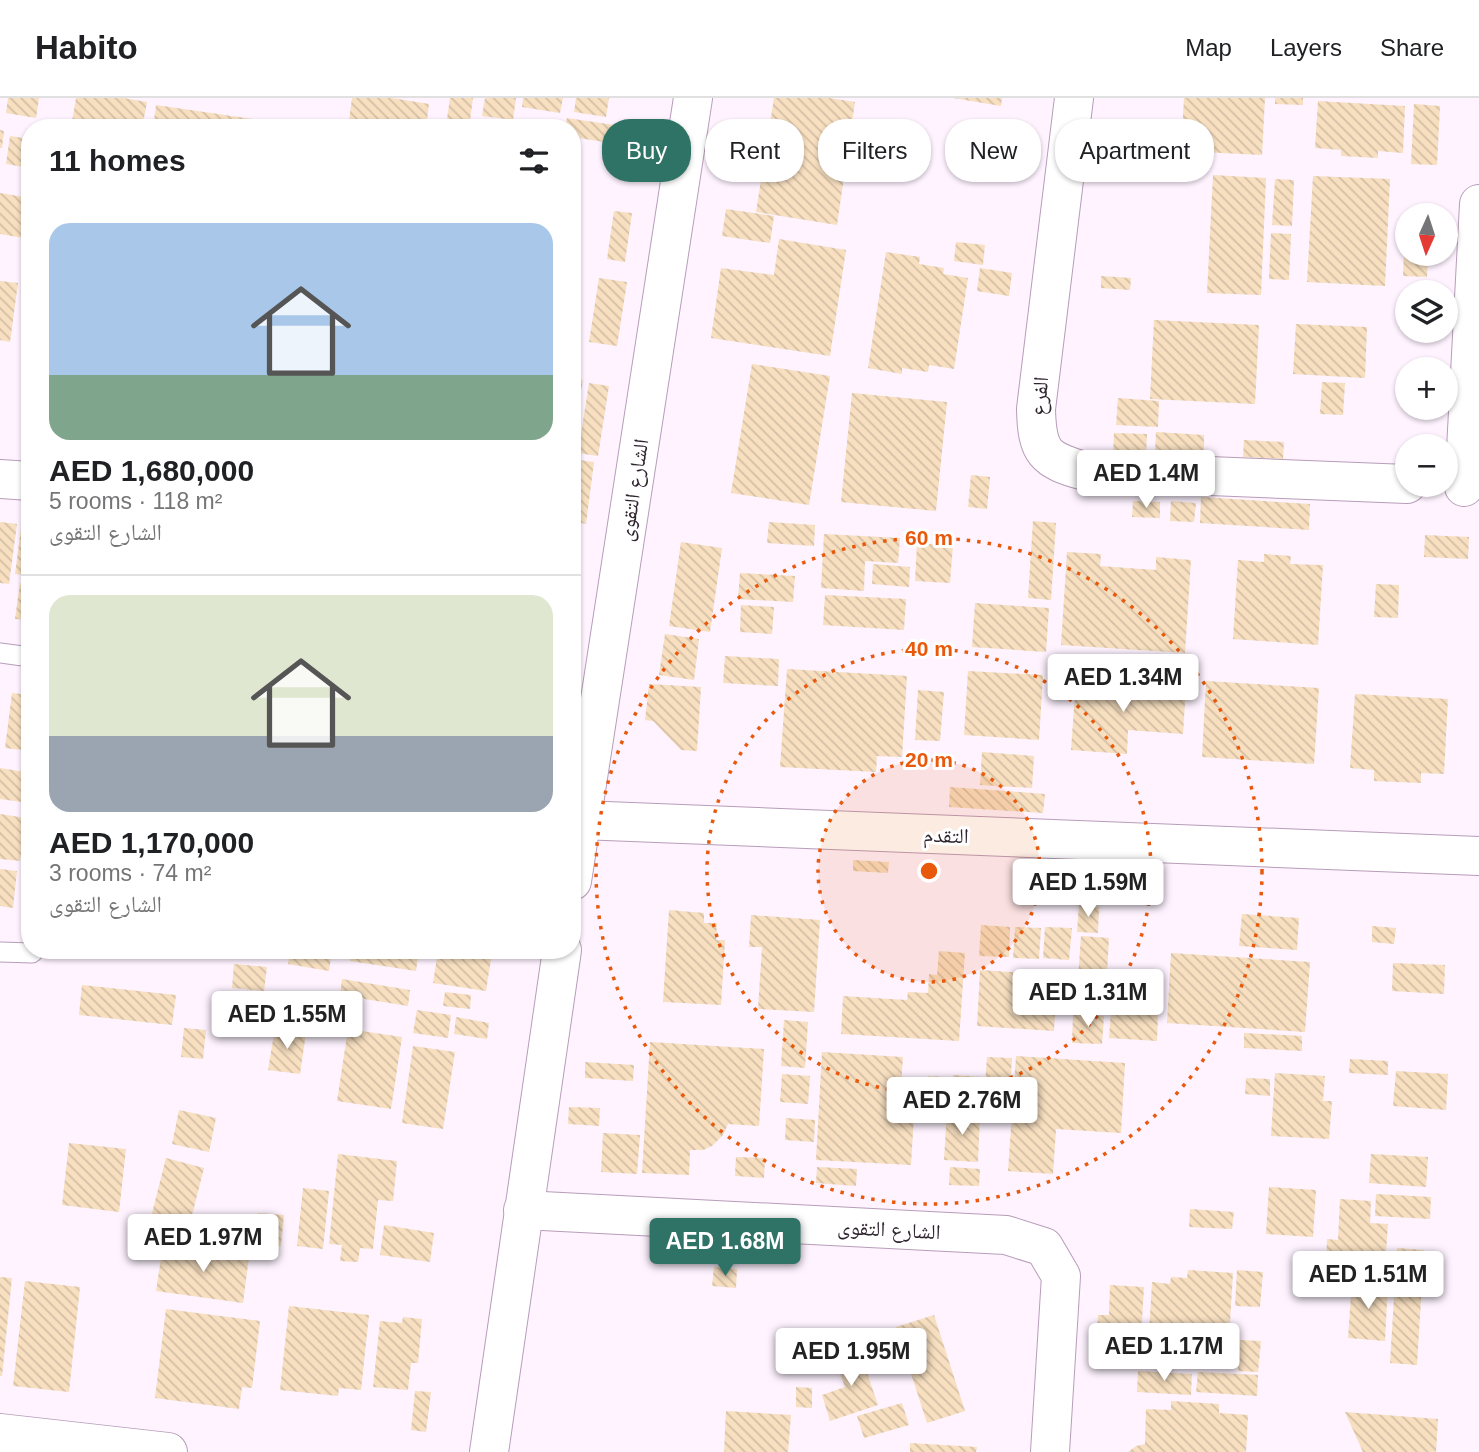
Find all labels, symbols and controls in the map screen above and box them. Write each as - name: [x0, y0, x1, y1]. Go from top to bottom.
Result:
- text: Habito: [35, 29, 138, 66]
- text: Map: [1185, 34, 1232, 61]
- text: Layers: [1270, 34, 1342, 61]
- text: Share: [1380, 34, 1444, 61]
- chip: Buy: [602, 119, 691, 182]
- chip: Rent: [705, 119, 804, 182]
- chip: Filters: [818, 119, 931, 182]
- chip: New: [945, 119, 1041, 182]
- chip: Apartment: [1055, 119, 1214, 182]
- icon: filters: [515, 142, 553, 180]
- text: 11 homes: [49, 144, 186, 177]
- north arrow: [1395, 203, 1458, 266]
- map controls: [1395, 203, 1458, 497]
- icon: home: [238, 268, 364, 394]
- button: layers: [1395, 280, 1458, 343]
- button: +: [1395, 357, 1458, 420]
- street label: الفرع: [1026, 376, 1054, 416]
- button: −: [1395, 434, 1458, 497]
- street label: الشارع التقوى: [614, 437, 654, 543]
- pin: AED 1.4M: [1074, 450, 1218, 510]
- text: AED 1,680,000: [49, 454, 254, 487]
- text: AED 1.4M: [1093, 460, 1199, 486]
- text: 5 rooms · 118 m²: [49, 488, 222, 514]
- text: الشارع التقوى: [49, 519, 162, 545]
- text: 60 m: [905, 526, 953, 549]
- text: 40 m: [905, 637, 953, 660]
- icon: home: [238, 640, 364, 766]
- pin: AED 1.34M: [1043, 654, 1203, 714]
- text: AED 1.34M: [1064, 664, 1182, 690]
- text: 20 m: [905, 748, 953, 771]
- street label: التقدم: [923, 823, 969, 850]
- text: AED 1,170,000: [49, 826, 254, 859]
- centre of rings: [917, 859, 941, 883]
- text: 3 rooms · 74 m²: [49, 860, 211, 886]
- pin: AED 1.59M: [1008, 860, 1168, 919]
- text: AED 1.59M: [1029, 869, 1147, 895]
- text: الشارع التقوى: [49, 891, 162, 917]
- pin: AED 1.31M: [1008, 970, 1168, 1029]
- text: AED 1.31M: [1029, 979, 1147, 1005]
- pin: AED 1.55M: [207, 992, 367, 1051]
- text: AED 1.55M: [228, 1001, 346, 1027]
- pin: AED 2.76M: [882, 1077, 1042, 1137]
- text: AED 2.76M: [903, 1087, 1021, 1113]
- pin: AED 1.97M: [123, 1214, 283, 1274]
- street label: الشارع التقوى: [837, 1215, 941, 1245]
- pin: AED 1.68M: [645, 1218, 805, 1278]
- text: AED 1.97M: [144, 1224, 262, 1250]
- text: AED 1.68M: [666, 1228, 784, 1254]
- pin: AED 1.51M: [1288, 1252, 1448, 1311]
- text: AED 1.51M: [1309, 1261, 1427, 1287]
- pin: AED 1.17M: [1084, 1324, 1244, 1383]
- pin: AED 1.95M: [771, 1328, 931, 1388]
- text: AED 1.17M: [1105, 1333, 1223, 1359]
- text: AED 1.95M: [792, 1338, 910, 1364]

